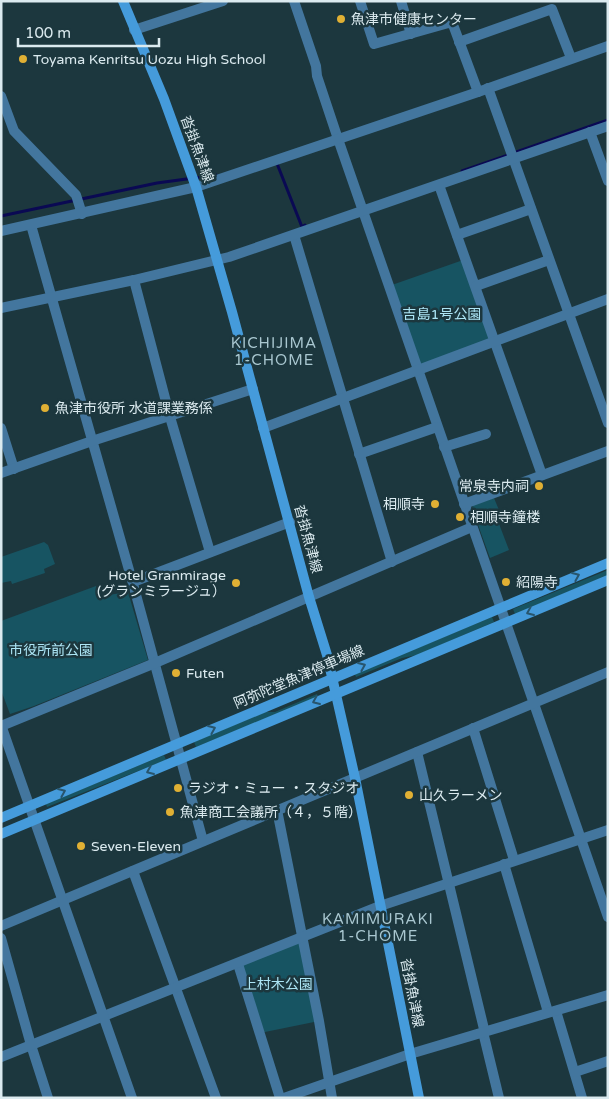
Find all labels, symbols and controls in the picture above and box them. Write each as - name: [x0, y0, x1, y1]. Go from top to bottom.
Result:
- place label: 魚津市健康センター: [351, 11, 477, 28]
- marker: 魚津市健康センター: [335, 13, 347, 25]
- scale bar: [18, 15, 159, 47]
- text: 100 m: [25, 24, 71, 42]
- place label: Toyama Kenritsu Uozu High School: [33, 51, 266, 68]
- marker: Toyama Kenritsu Uozu High School: [17, 53, 29, 65]
- street label: 沓掛魚津線: [177, 113, 217, 185]
- park label: 吉島1号公園: [403, 306, 481, 323]
- district label: KICHIJIMA 1-CHOME: [231, 334, 317, 369]
- place label: 魚津市役所 水道課業務係: [55, 400, 213, 417]
- marker: 魚津市役所 水道課業務係: [39, 402, 51, 414]
- place label: 常泉寺内祠: [459, 478, 529, 495]
- marker: 常泉寺内祠: [533, 480, 545, 492]
- place label: 相順寺: [383, 496, 425, 513]
- marker: 相順寺: [429, 498, 441, 510]
- street label: 沓掛魚津線: [291, 503, 325, 575]
- place label: 相順寺鐘楼: [470, 509, 541, 526]
- marker: 相順寺鐘楼: [454, 511, 466, 523]
- place label: Hotel Granmirage (グランミラージュ）: [97, 567, 226, 600]
- one-way arrow: [571, 572, 580, 583]
- place label: 紹陽寺: [516, 574, 558, 591]
- marker: 紹陽寺: [500, 576, 512, 588]
- marker: Hotel Granmirage (グランミラージュ）: [230, 577, 242, 589]
- one-way arrow: [527, 607, 535, 617]
- park label: 市役所前公園: [9, 642, 93, 659]
- street label: 阿弥陀堂魚津停車場線: [231, 642, 367, 712]
- one-way arrow: [357, 661, 366, 672]
- place label: Futen: [186, 665, 224, 682]
- marker: Futen: [170, 667, 182, 679]
- one-way arrow: [312, 695, 321, 706]
- one-way arrow: [207, 724, 216, 735]
- one-way arrow: [146, 765, 155, 776]
- place label: ラジオ・ミュー ・スタジオ: [188, 780, 359, 797]
- marker: ラジオ・ミュー ・スタジオ: [172, 782, 184, 794]
- one-way arrow: [57, 787, 66, 798]
- place label: 山久ラーメン: [419, 787, 502, 804]
- marker: 山久ラーメン: [403, 789, 415, 801]
- place label: 魚津商工会議所（４，５階）: [180, 804, 362, 821]
- marker: 魚津商工会議所（４，５階）: [164, 806, 176, 818]
- place label: Seven-Eleven: [91, 838, 181, 855]
- marker: Seven-Eleven: [75, 840, 87, 852]
- district label: KAMIMURAKI 1-CHOME: [322, 910, 434, 945]
- street label: 沓掛魚津線: [397, 957, 427, 1029]
- park label: 上村木公園: [243, 976, 313, 993]

